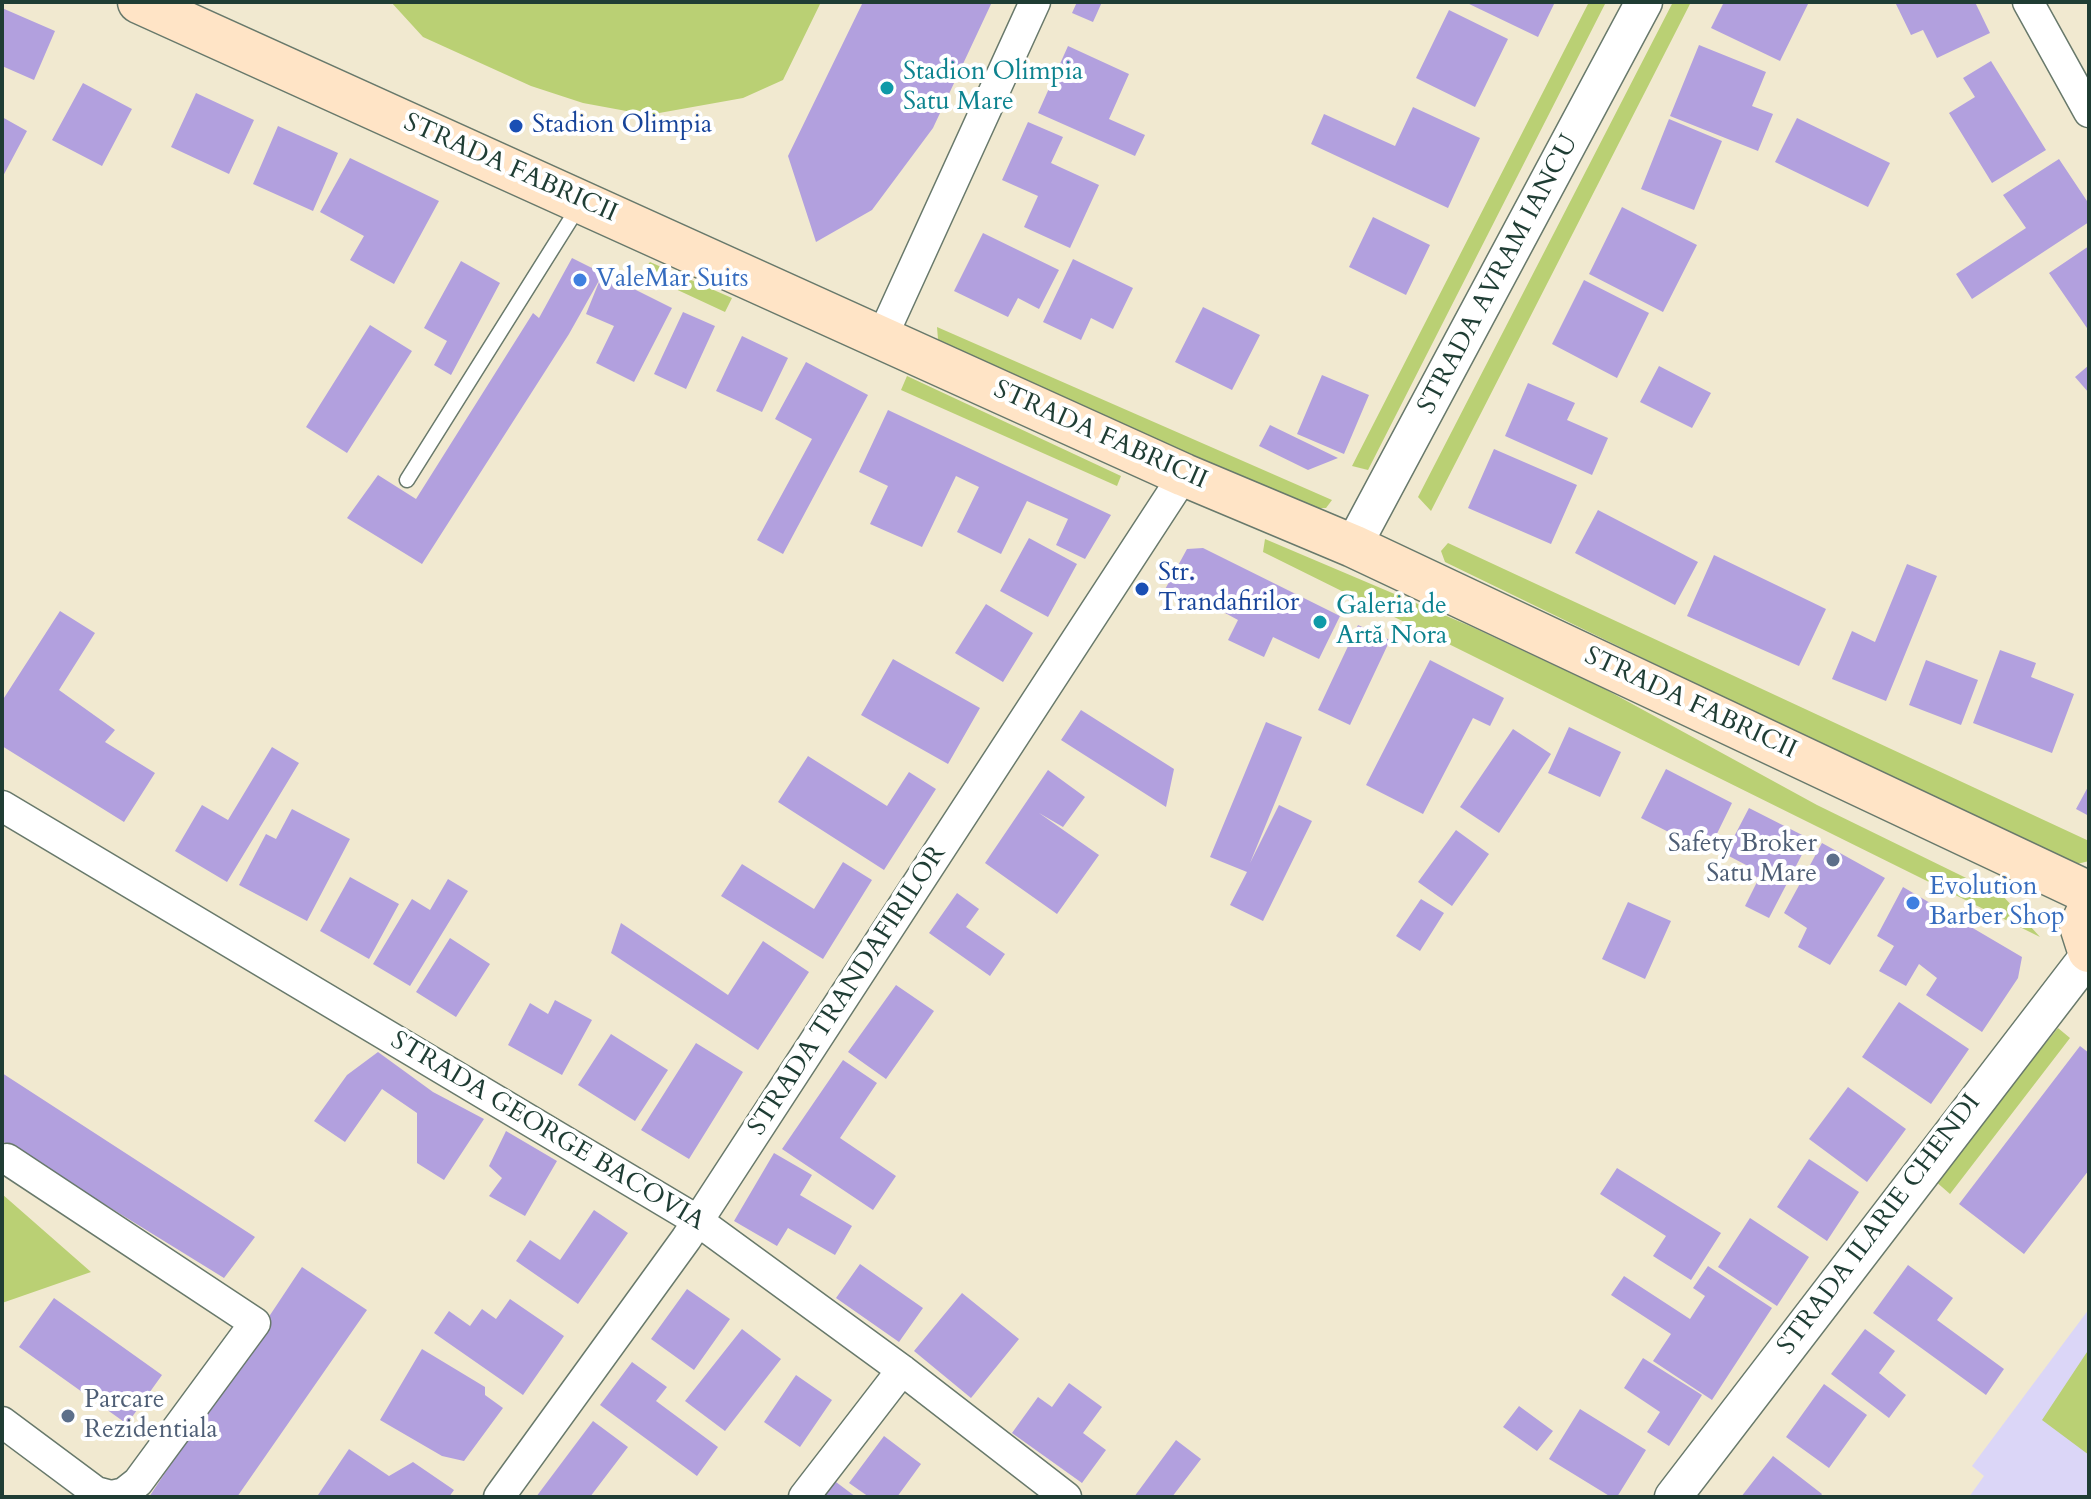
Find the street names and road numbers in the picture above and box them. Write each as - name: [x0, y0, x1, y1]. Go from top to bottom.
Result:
- street label: STRADA FABRICII: [398, 108, 622, 230]
- street label: STRADA AVRAM IANCU: [1412, 130, 1586, 420]
- street label: STRADA FABRICII: [988, 375, 1212, 497]
- street label: STRADA FABRICII: [1579, 641, 1801, 767]
- street label: STRADA TRANDAFIRILOR: [742, 840, 954, 1142]
- street label: STRADA GEORGE BACOVIA: [384, 1026, 710, 1238]
- street label: STRADA ILARIE CHENDI: [1772, 1089, 1988, 1361]

